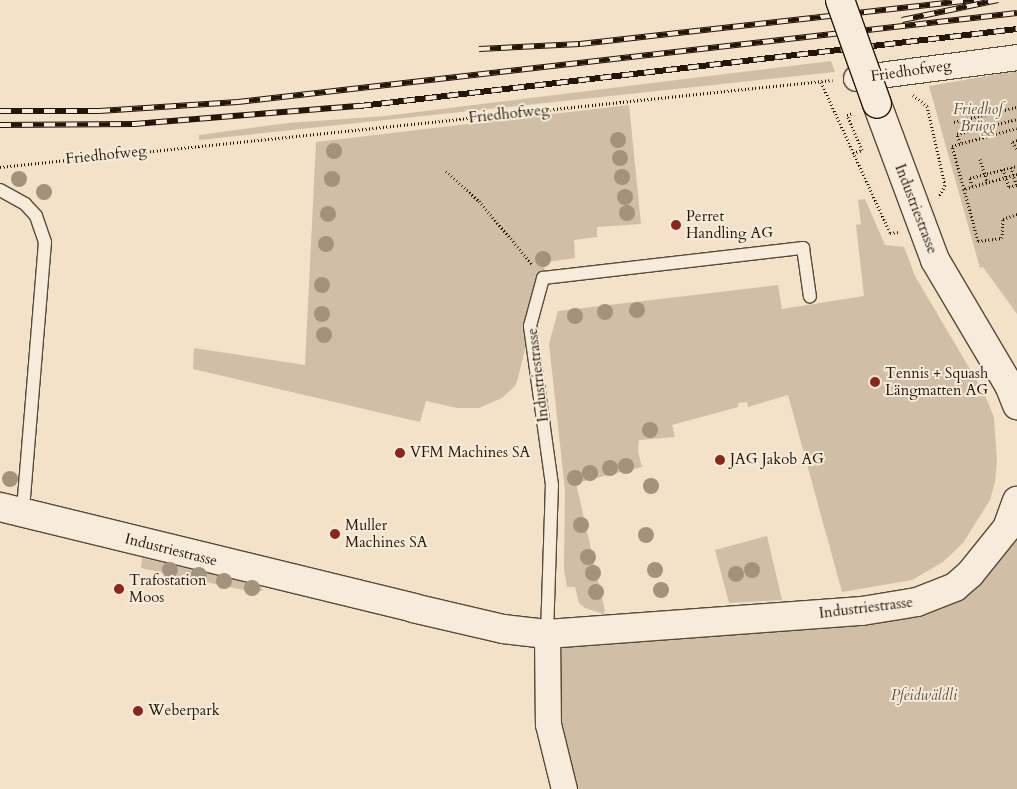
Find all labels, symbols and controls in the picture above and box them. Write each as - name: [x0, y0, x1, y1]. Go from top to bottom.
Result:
- street label: Friedhofweg: [870, 56, 952, 86]
- park label: Friedhof Brügg: [953, 100, 1003, 135]
- street label: Friedhofweg: [468, 101, 550, 127]
- street label: Friedhofweg: [65, 142, 147, 168]
- street label: Industriestrasse: [891, 162, 941, 256]
- place label: Perret Handling AG: [686, 207, 773, 242]
- marker: Perret Handling AG: [670, 219, 682, 231]
- street label: Industriestrasse: [523, 327, 553, 423]
- place label: Tennis + Squash Längmatten AG: [885, 364, 988, 399]
- marker: Tennis + Squash Längmatten AG: [869, 376, 881, 388]
- place label: VFM Machines SA: [410, 444, 530, 462]
- marker: VFM Machines SA: [394, 447, 406, 459]
- place label: JAG Jakob AG: [730, 451, 824, 469]
- marker: JAG Jakob AG: [714, 454, 726, 466]
- place label: Muller Machines SA: [345, 516, 427, 551]
- marker: Muller Machines SA: [329, 528, 341, 540]
- street label: Industriestrasse: [123, 530, 219, 570]
- place label: Trafostation Moos: [129, 571, 206, 606]
- marker: Trafostation Moos: [113, 583, 125, 595]
- street label: Industriestrasse: [818, 593, 914, 623]
- park label: Pfeidwäldli: [891, 687, 957, 705]
- place label: Weberpark: [148, 702, 220, 720]
- marker: Weberpark: [132, 705, 144, 717]

